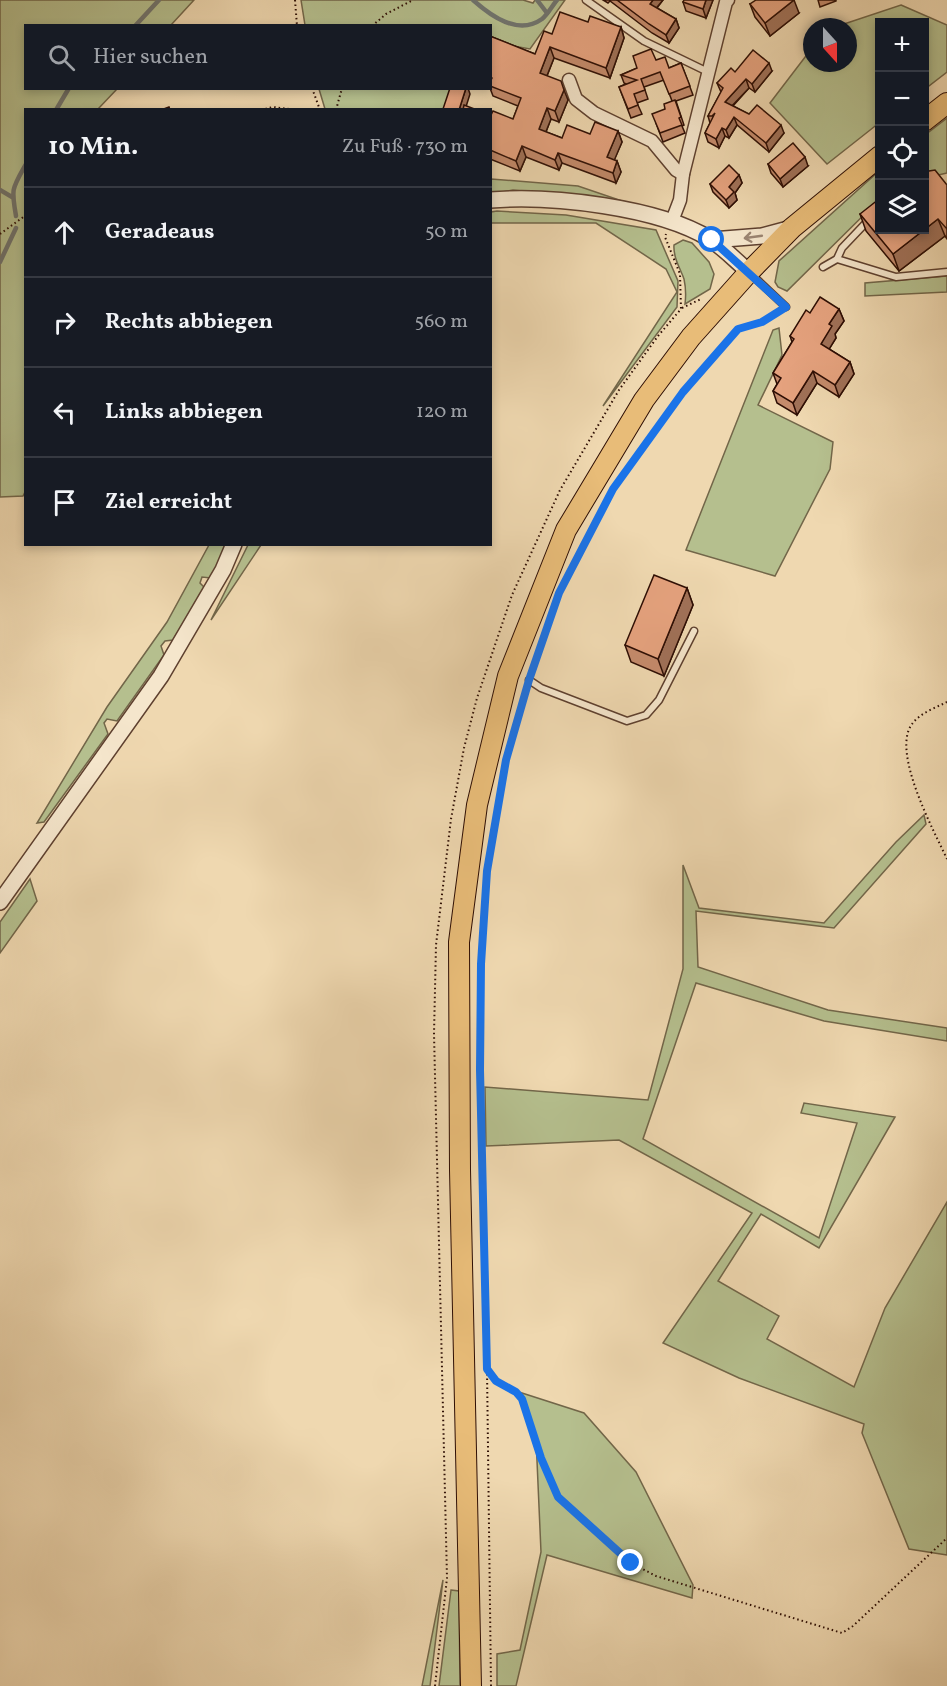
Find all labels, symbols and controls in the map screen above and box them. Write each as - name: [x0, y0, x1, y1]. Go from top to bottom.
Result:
- north arrow: [803, 18, 857, 72]
- map controls: [875, 18, 929, 234]
- button: +: [875, 18, 929, 72]
- search box: [24, 24, 492, 90]
- icon: search: [45, 41, 78, 74]
- text: Hier suchen: [93, 42, 208, 73]
- button: −: [875, 72, 929, 126]
- button: locate: [875, 126, 929, 180]
- text: 10 Min.: [48, 129, 138, 165]
- text: Zu Fuß · 730 m: [342, 133, 468, 161]
- button: layers: [875, 180, 929, 234]
- icon: ahead: [48, 216, 81, 249]
- text: Geradeaus: [105, 217, 215, 248]
- text: 50 m: [425, 218, 468, 246]
- route start: [698, 226, 724, 252]
- one-way arrow: [743, 232, 763, 243]
- icon: right: [48, 306, 81, 339]
- text: Rechts abbiegen: [105, 307, 273, 338]
- text: 560 m: [415, 308, 468, 336]
- icon: left: [48, 396, 81, 429]
- text: Links abbiegen: [105, 397, 263, 428]
- text: 120 m: [416, 398, 468, 426]
- icon: arrive: [48, 486, 81, 519]
- text: Ziel erreicht: [105, 487, 232, 518]
- route end: [617, 1549, 643, 1575]

